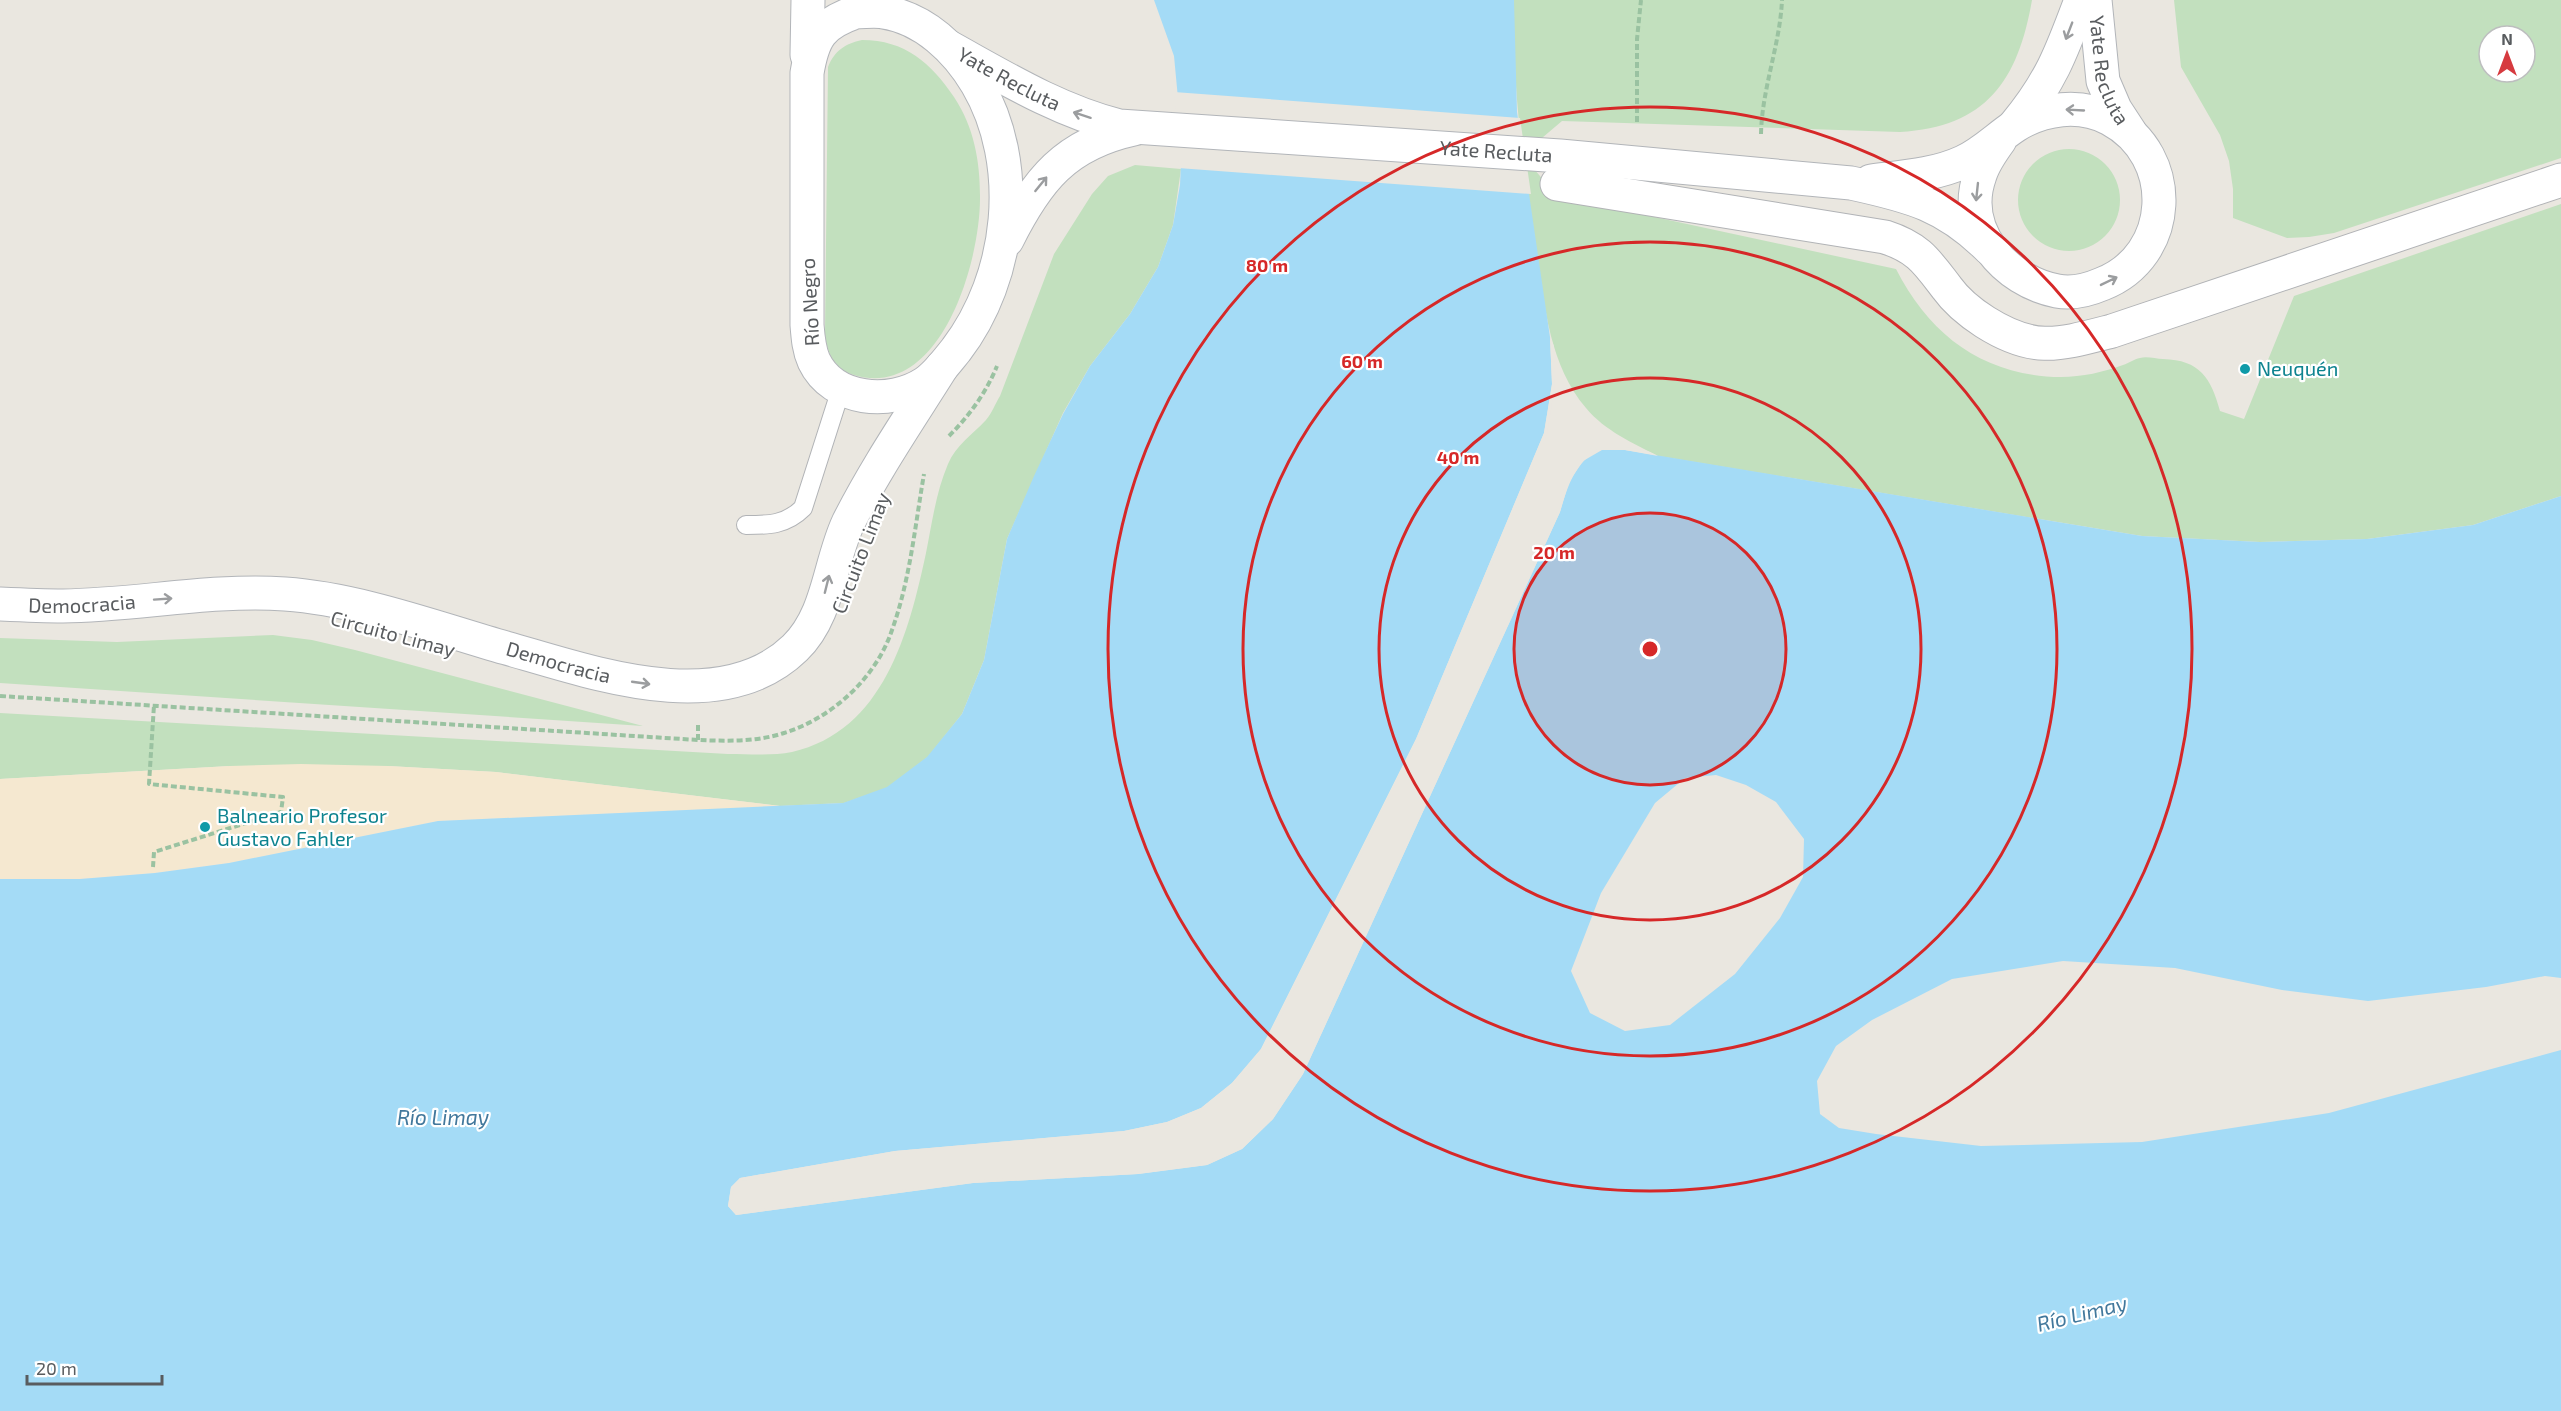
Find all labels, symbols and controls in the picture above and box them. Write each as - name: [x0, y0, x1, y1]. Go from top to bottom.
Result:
- street label: Yate Recluta: [2086, 14, 2135, 129]
- one-way arrow: [2063, 22, 2074, 40]
- north arrow: [2477, 24, 2537, 84]
- text: N: [2501, 29, 2513, 48]
- street label: Yate Recluta: [954, 41, 1064, 115]
- one-way arrow: [2065, 105, 2085, 116]
- one-way arrow: [1073, 109, 1092, 120]
- street label: Yate Recluta: [1439, 135, 1553, 166]
- one-way arrow: [1035, 176, 1048, 192]
- one-way arrow: [1971, 182, 1982, 202]
- text: 80 m: [1246, 254, 1288, 276]
- street label: Río Negro: [795, 257, 823, 347]
- one-way arrow: [2100, 274, 2118, 286]
- text: 60 m: [1341, 350, 1383, 372]
- place label: Neuquén: [2257, 356, 2338, 380]
- marker: Neuquén: [2238, 362, 2252, 376]
- text: 40 m: [1437, 446, 1479, 468]
- street label: Circuito Limay: [826, 488, 894, 617]
- text: 20 m: [1533, 541, 1575, 563]
- one-way arrow: [822, 574, 834, 593]
- street label: Democracia: [28, 589, 137, 617]
- one-way arrow: [153, 593, 173, 604]
- street label: Circuito Limay: [328, 605, 459, 661]
- street label: Democracia: [504, 636, 613, 687]
- centre of rings: [1640, 639, 1660, 659]
- one-way arrow: [630, 677, 650, 688]
- place label: Balneario Profesor Gustavo Fahler: [217, 803, 387, 850]
- marker: Balneario Profesor Gustavo Fahler: [198, 820, 212, 834]
- water label: Río Limay: [397, 1104, 489, 1130]
- water label: Río Limay: [2034, 1289, 2130, 1337]
- scale bar: [27, 1348, 162, 1386]
- text: 20 m: [36, 1357, 77, 1379]

